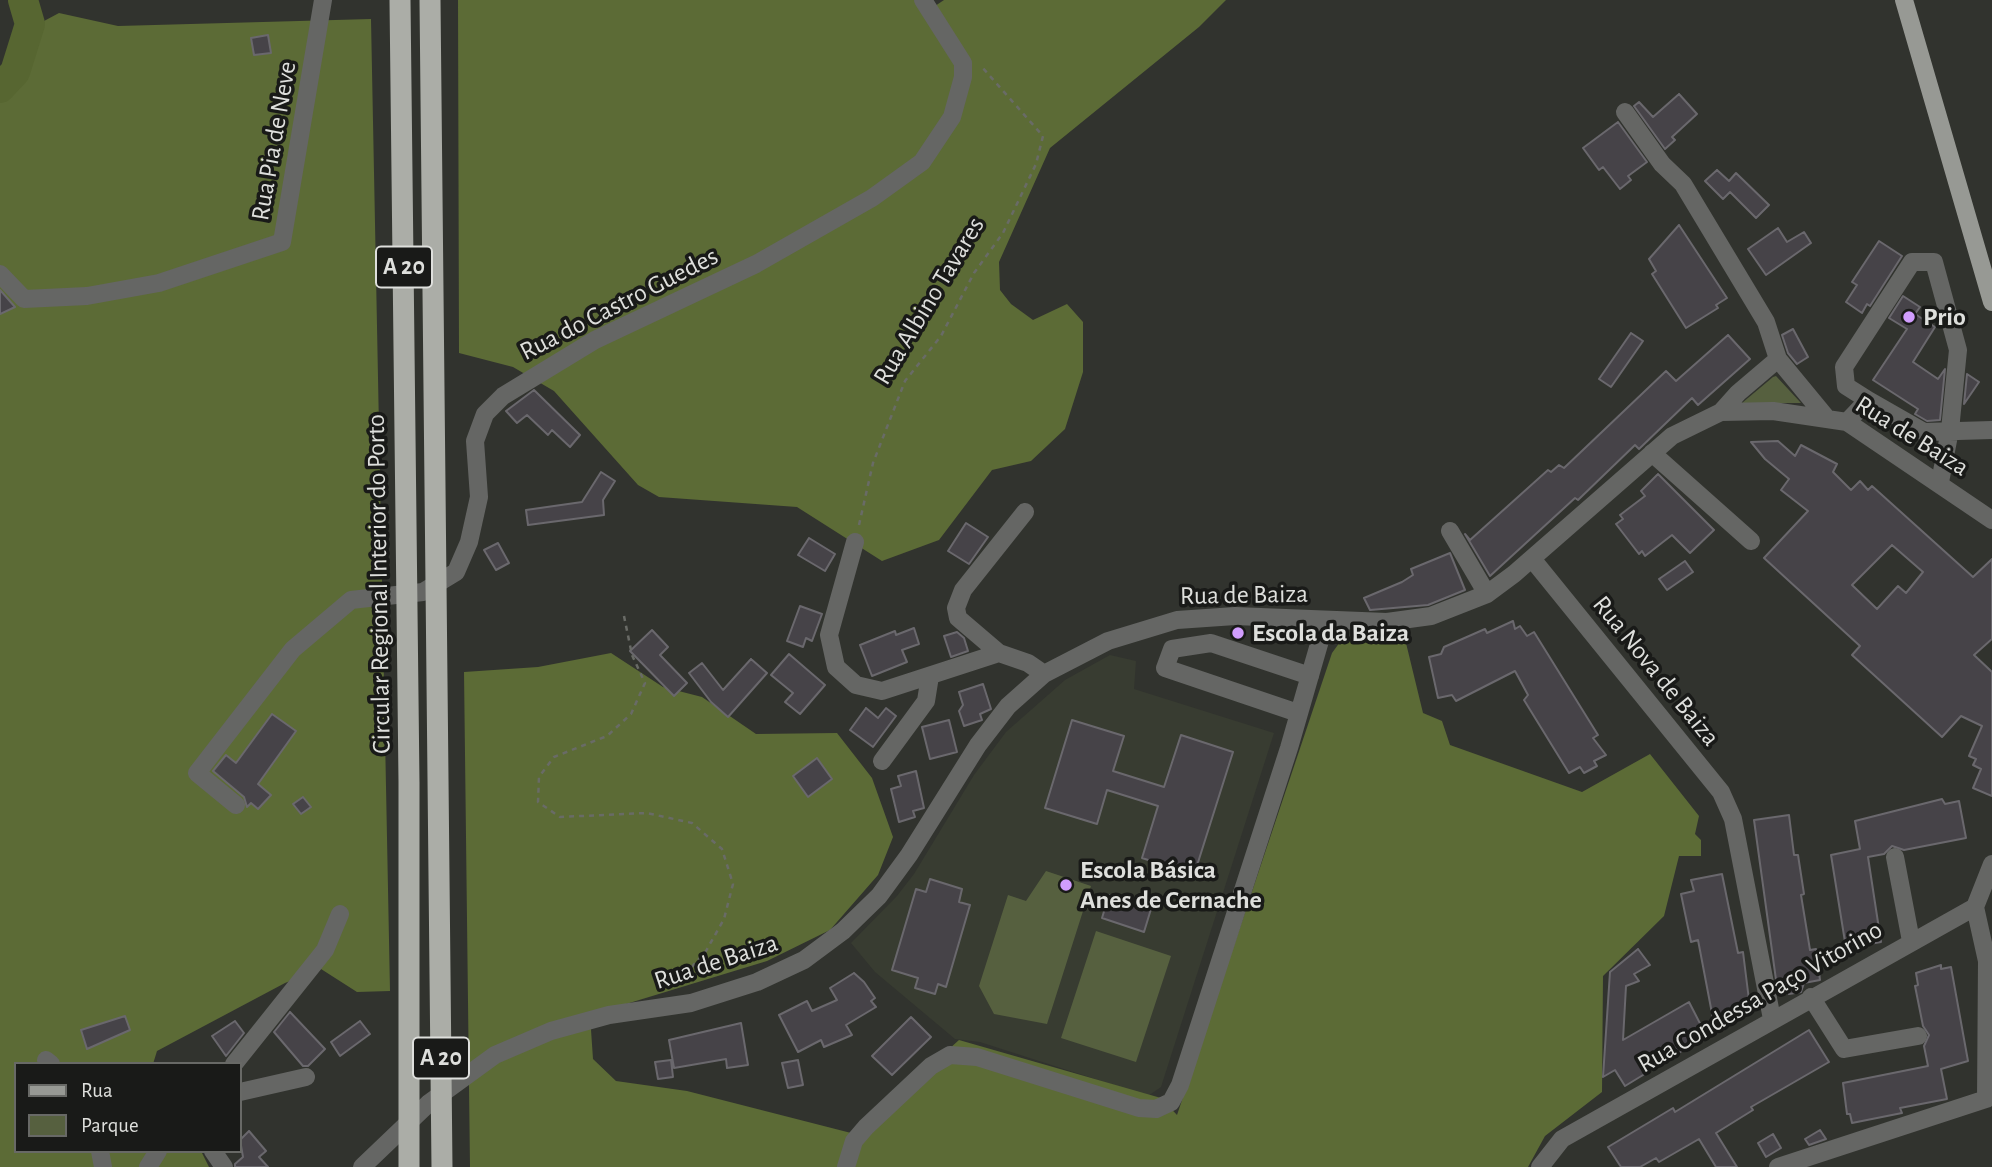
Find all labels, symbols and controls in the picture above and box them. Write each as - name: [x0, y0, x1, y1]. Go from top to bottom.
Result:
- street label: Rua Pia de Neve: [245, 59, 303, 223]
- street label: Rua Albino Tavares: [867, 212, 991, 390]
- street label: Rua do Castro Guedes: [515, 241, 723, 367]
- road number: A 20: [376, 246, 432, 288]
- place label: Prio: [1923, 301, 1966, 333]
- marker: Prio: [1901, 309, 1917, 325]
- street label: Rua de Baiza: [1849, 389, 1975, 483]
- street label: Circular Regional Interior do Porto: [360, 414, 398, 754]
- street label: Rua de Baiza: [1180, 578, 1308, 612]
- street label: Rua Nova de Baiza: [1586, 589, 1726, 753]
- place label: Escola da Baiza: [1252, 617, 1409, 649]
- marker: Escola da Baiza: [1230, 625, 1246, 641]
- place label: Escola Básica Anes de Cernache: [1080, 854, 1262, 916]
- marker: Escola Básica Anes de Cernache: [1058, 877, 1074, 893]
- street label: Rua Condessa Paço Vitorino: [1632, 914, 1888, 1080]
- street label: Rua de Baiza: [650, 927, 782, 997]
- road number: A 20: [413, 1038, 469, 1078]
- legend: [14, 1062, 242, 1153]
- text: Rua: [81, 1080, 113, 1101]
- text: Parque: [81, 1115, 139, 1136]

